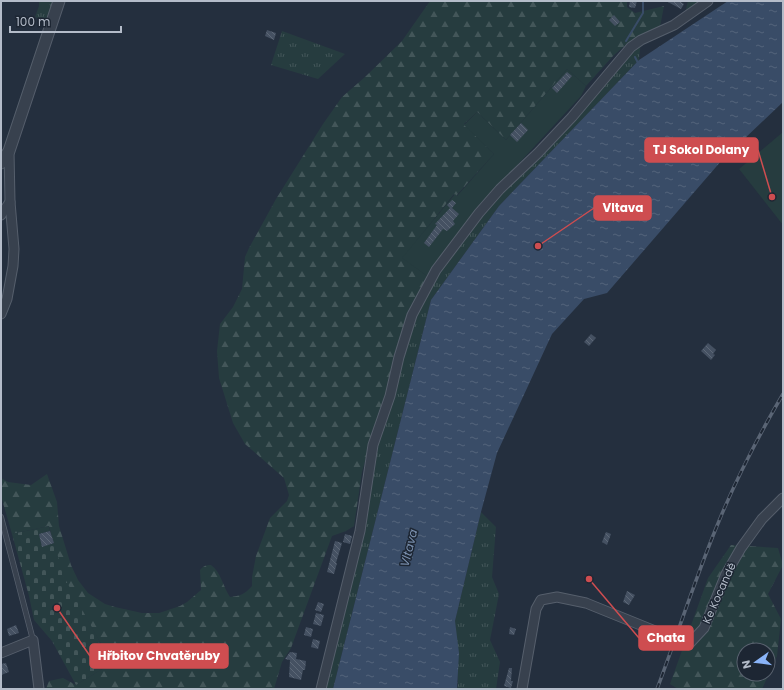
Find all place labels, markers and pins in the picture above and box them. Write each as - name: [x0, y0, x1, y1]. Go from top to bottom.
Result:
- callout: TJ Sokol Dolany: [645, 138, 758, 162]
- callout: Vltava: [594, 196, 651, 220]
- callout: Chata: [639, 626, 693, 650]
- callout: Hřbitov Chvatěruby: [90, 644, 228, 668]

